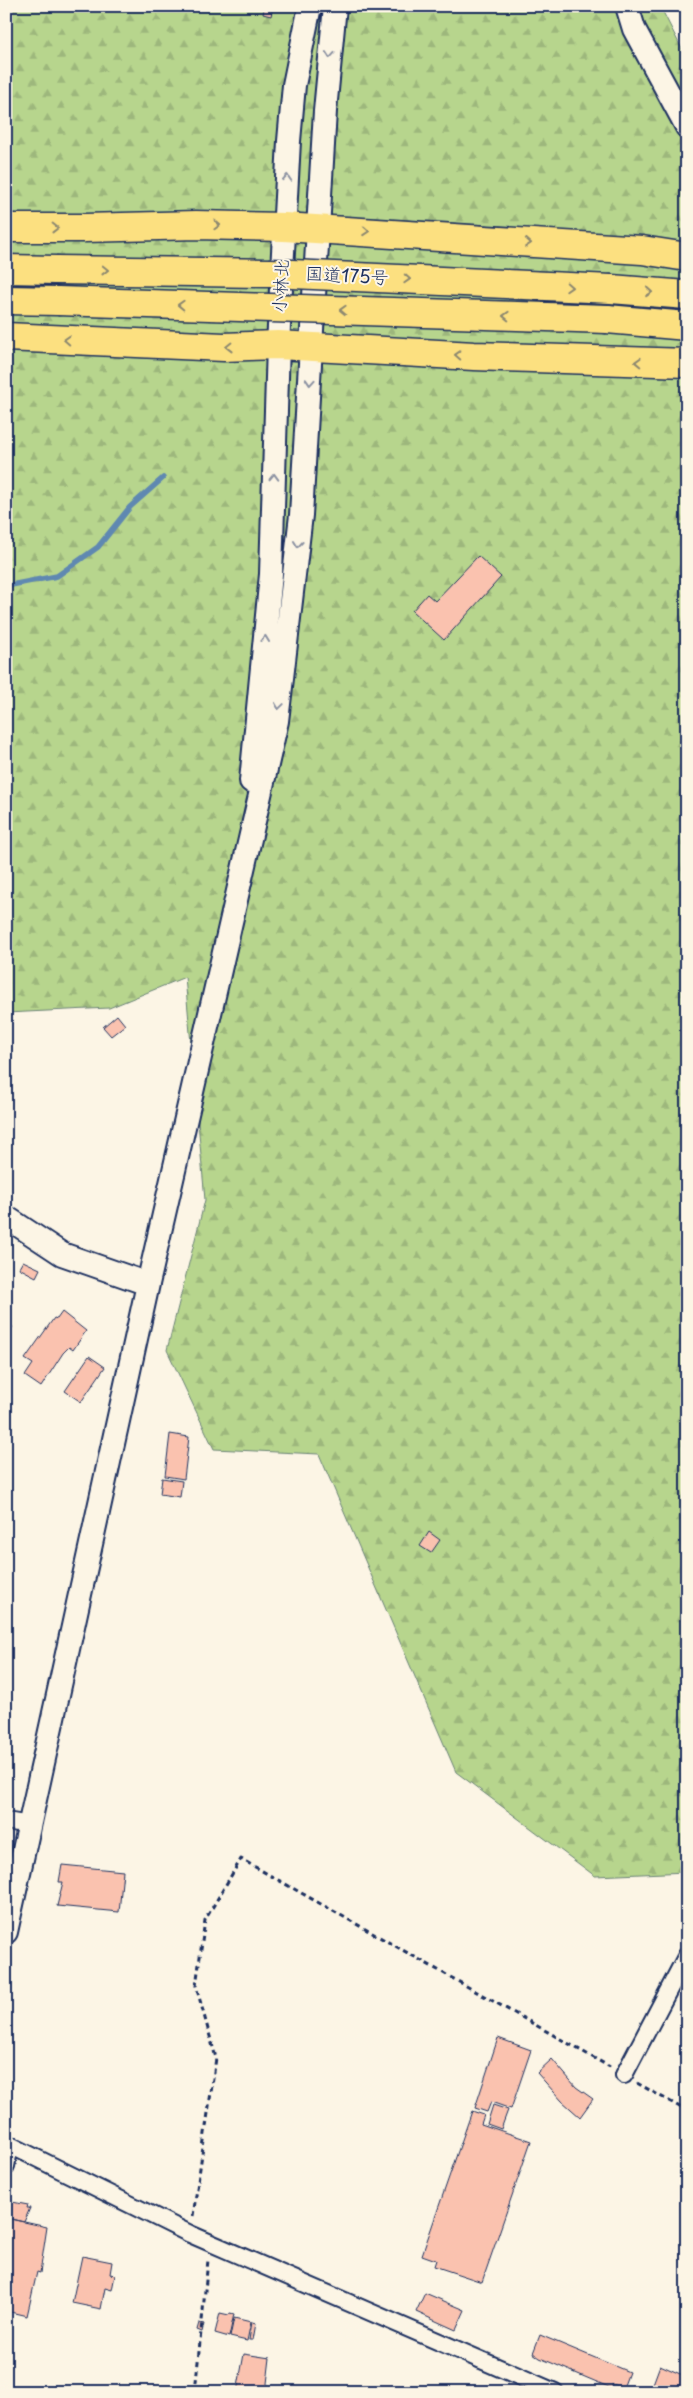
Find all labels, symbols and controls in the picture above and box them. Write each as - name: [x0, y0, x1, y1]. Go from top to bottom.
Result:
- one-way arrow: [325, 51, 336, 59]
- one-way arrow: [282, 174, 293, 182]
- one-way arrow: [214, 220, 222, 230]
- one-way arrow: [52, 223, 59, 233]
- one-way arrow: [362, 226, 370, 237]
- one-way arrow: [524, 237, 532, 248]
- street label: 小林北: [265, 258, 294, 314]
- street label: 国道175号: [305, 259, 389, 290]
- one-way arrow: [101, 265, 109, 275]
- one-way arrow: [403, 274, 411, 285]
- one-way arrow: [566, 282, 574, 292]
- one-way arrow: [645, 286, 653, 297]
- one-way arrow: [177, 299, 185, 310]
- one-way arrow: [339, 304, 347, 315]
- one-way arrow: [501, 310, 509, 321]
- one-way arrow: [62, 334, 70, 345]
- one-way arrow: [225, 342, 232, 352]
- one-way arrow: [454, 350, 462, 361]
- one-way arrow: [634, 356, 642, 367]
- one-way arrow: [304, 378, 315, 386]
- one-way arrow: [269, 473, 279, 480]
- one-way arrow: [293, 541, 304, 549]
- one-way arrow: [259, 635, 270, 643]
- one-way arrow: [274, 702, 285, 710]

